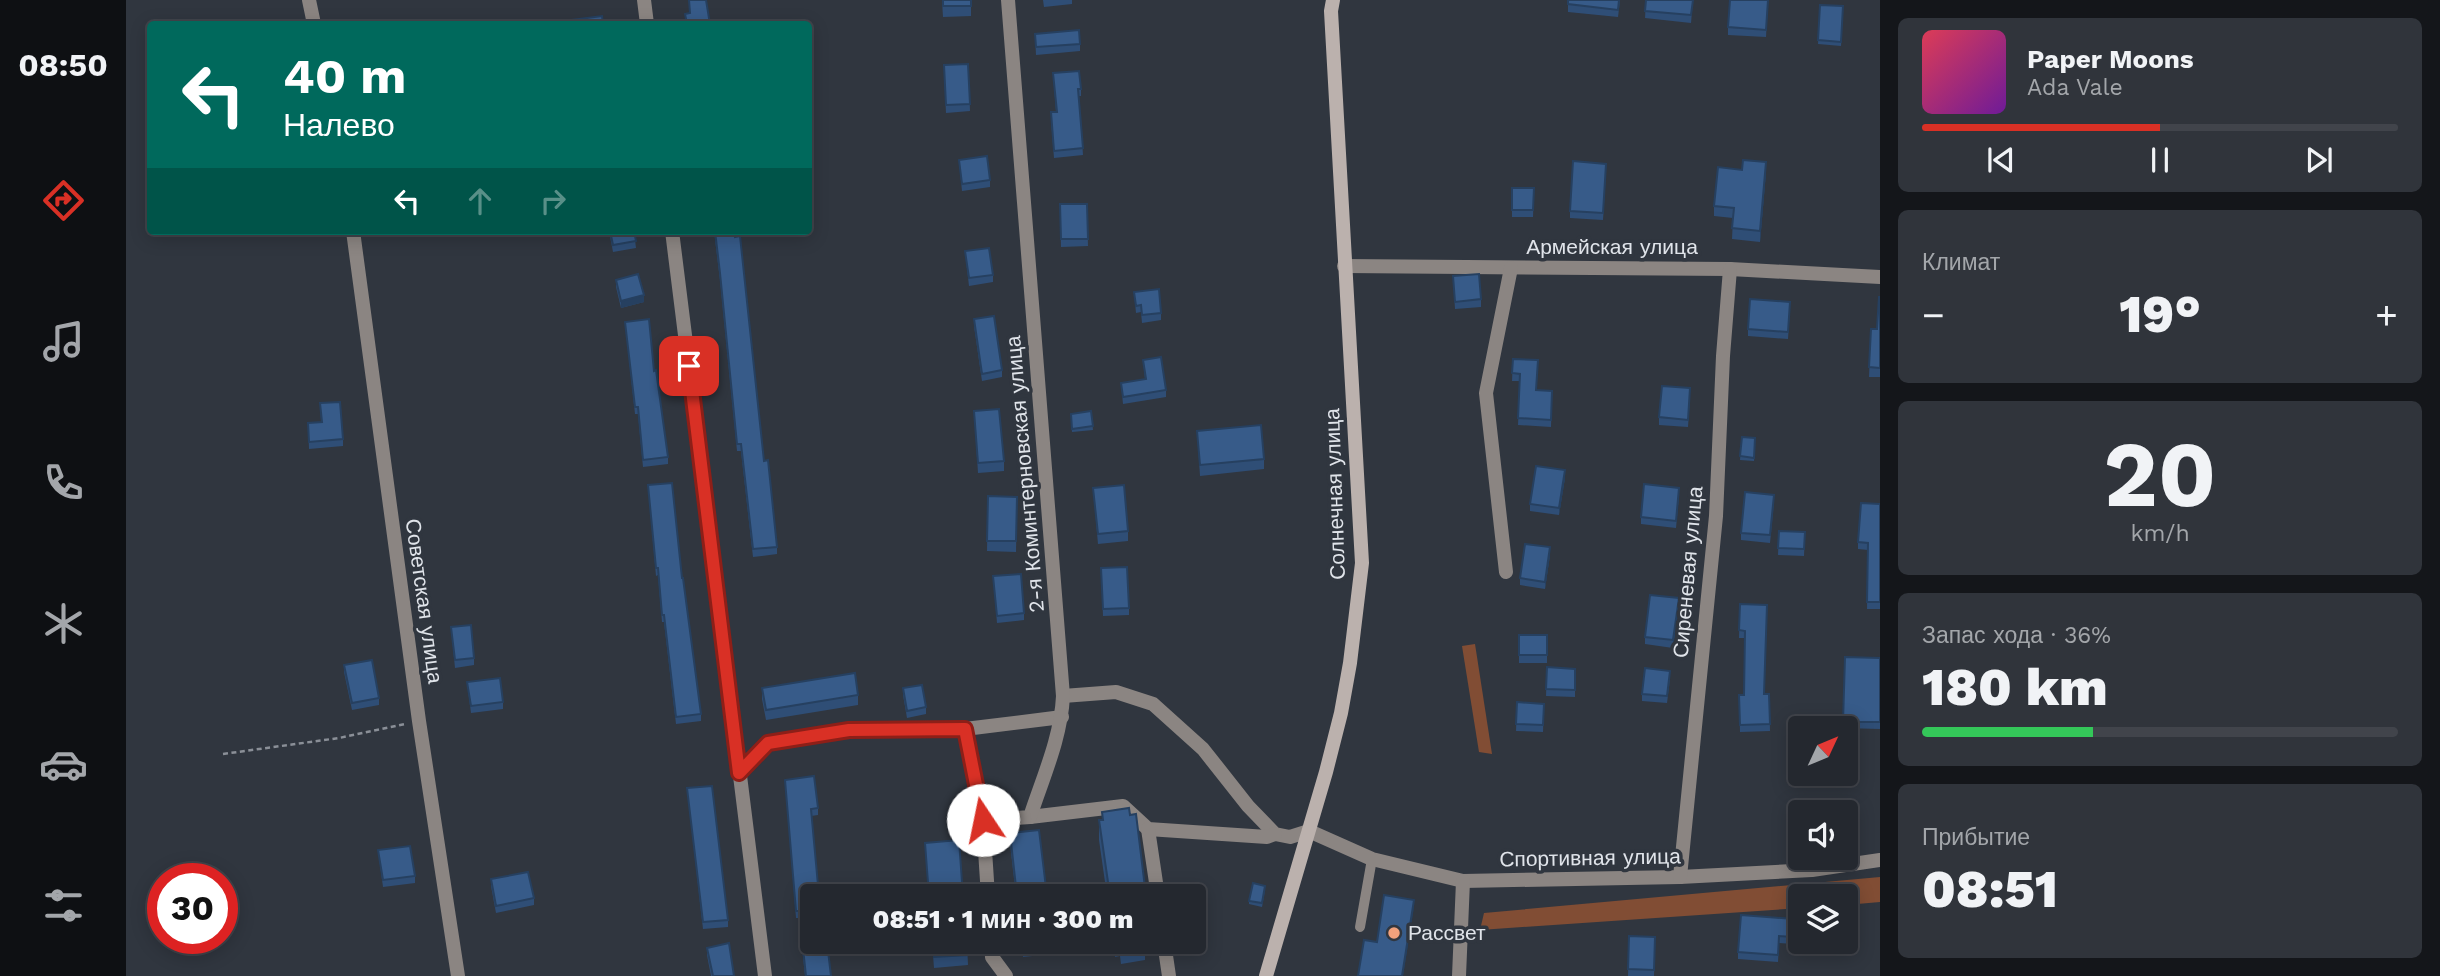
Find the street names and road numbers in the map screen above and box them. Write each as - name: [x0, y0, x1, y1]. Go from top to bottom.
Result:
- street label: Армейская улица: [1526, 234, 1698, 259]
- street label: 2-я Коминтерновская улица: [1000, 334, 1049, 613]
- street label: Солнечная улица: [1319, 407, 1350, 580]
- street label: Сиреневая улица: [1668, 485, 1707, 659]
- street label: Советская улица: [401, 517, 448, 685]
- street label: Спортивная улица: [1499, 843, 1681, 872]

